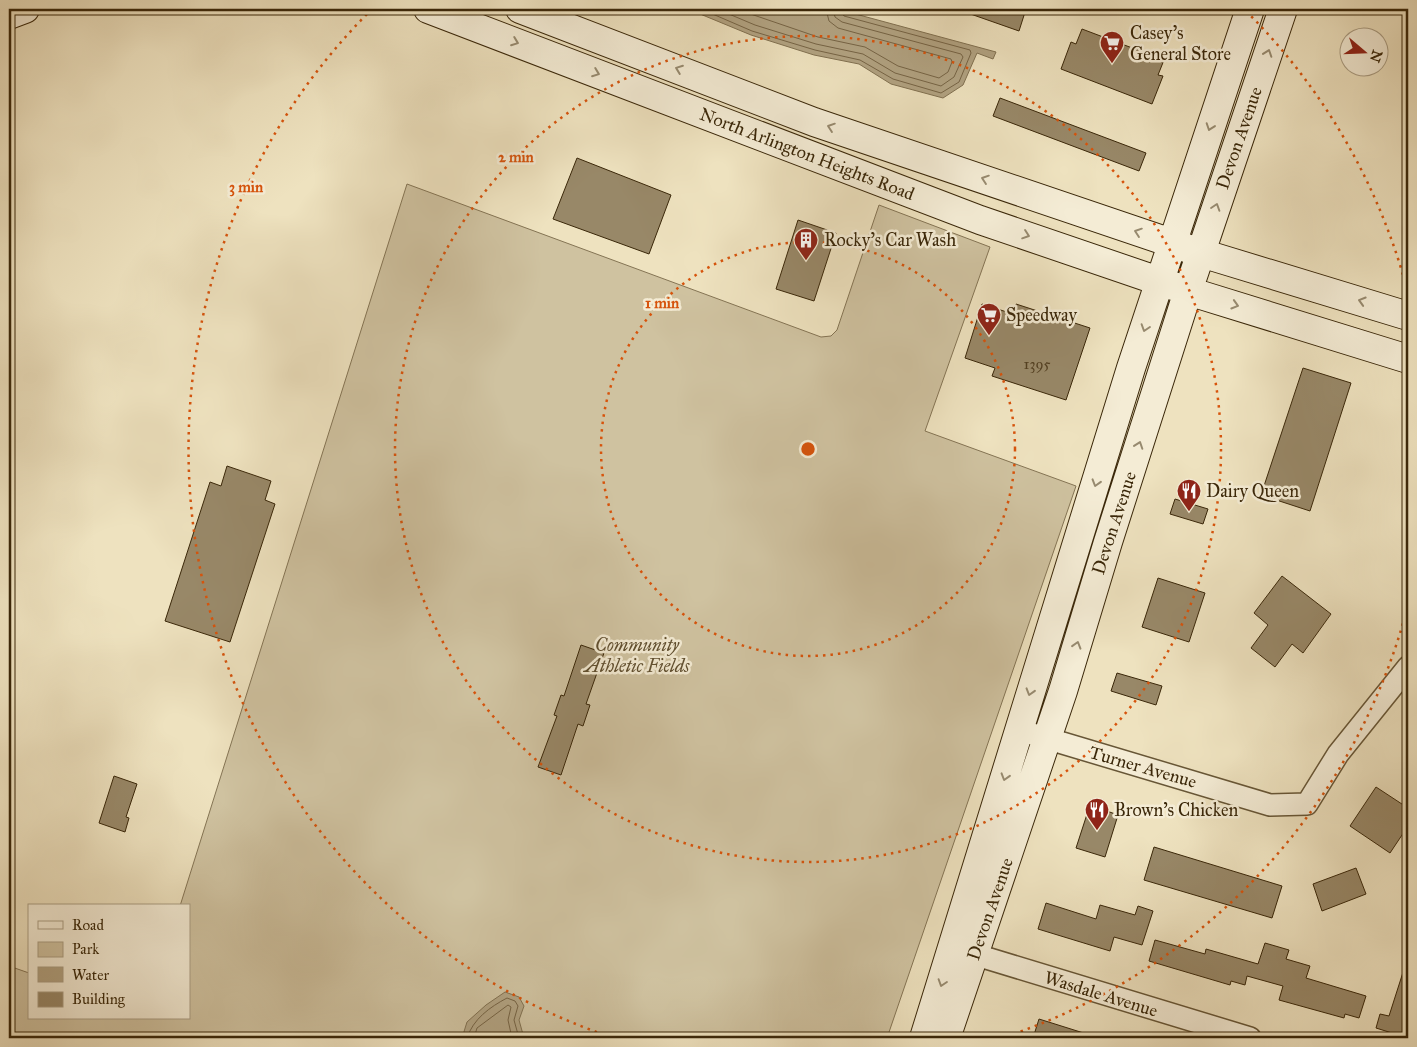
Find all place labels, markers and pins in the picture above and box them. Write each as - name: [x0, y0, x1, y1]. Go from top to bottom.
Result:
- place label: Casey's General Store: [1130, 22, 1231, 65]
- supermarket icon: Casey's General Store: [1099, 30, 1125, 64]
- building icon: Rocky's Car Wash: [793, 227, 819, 261]
- place label: Rocky's Car Wash: [824, 229, 956, 251]
- supermarket icon: Speedway: [976, 302, 1002, 336]
- place label: Speedway: [1006, 304, 1077, 326]
- centre of rings: [799, 440, 817, 458]
- restaurant icon: Dairy Queen: [1176, 478, 1202, 512]
- place label: Dairy Queen: [1206, 480, 1299, 502]
- restaurant icon: Brown's Chicken: [1084, 797, 1110, 831]
- place label: Brown's Chicken: [1114, 799, 1238, 821]

